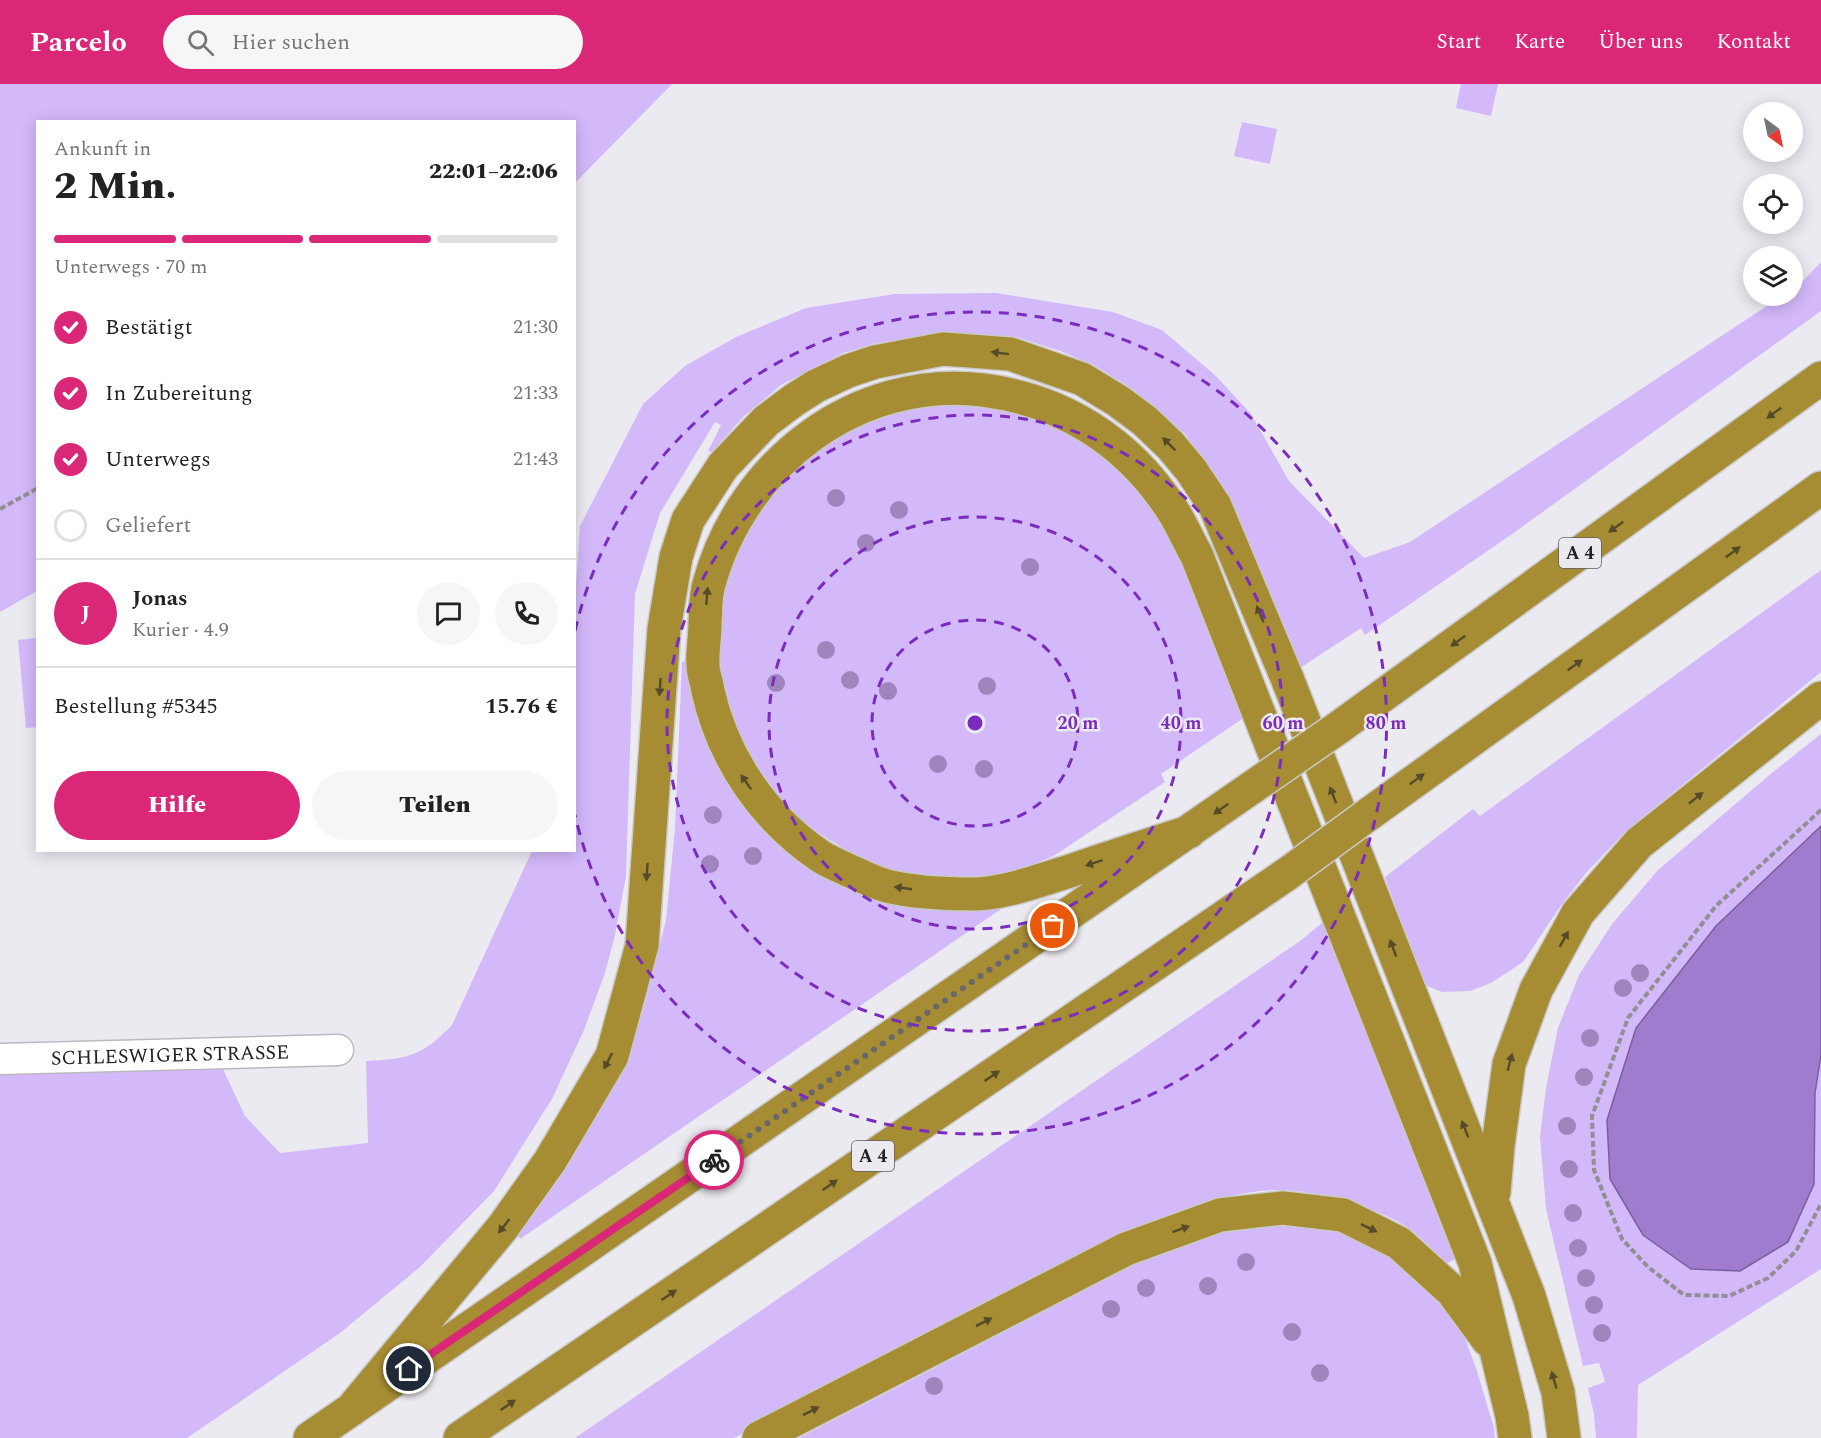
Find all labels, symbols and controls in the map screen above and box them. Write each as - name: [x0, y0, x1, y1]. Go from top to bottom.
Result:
- search box: [163, 15, 583, 69]
- text: Parcelo: [30, 21, 127, 64]
- icon: search: [184, 26, 217, 59]
- text: Hier suchen: [232, 26, 350, 59]
- text: Start: [1436, 26, 1481, 58]
- text: Karte: [1514, 26, 1565, 58]
- text: Über uns: [1598, 26, 1683, 58]
- text: Kontakt: [1716, 26, 1791, 58]
- north arrow: [1743, 102, 1803, 162]
- map controls: [1743, 102, 1803, 306]
- text: Ankunft in: [54, 134, 151, 164]
- text: 22:01–22:06: [429, 155, 558, 188]
- text: 2 Min.: [54, 157, 176, 216]
- button: locate: [1743, 174, 1803, 234]
- button: layers: [1743, 246, 1803, 306]
- text: Unterwegs · 70 m: [54, 252, 207, 282]
- icon: check: [54, 311, 87, 344]
- text: Bestätigt: [105, 311, 193, 344]
- text: 21:30: [513, 312, 558, 342]
- one-way arrow: [991, 348, 1010, 358]
- icon: check: [54, 377, 87, 410]
- text: In Zubereitung: [105, 377, 253, 410]
- text: 21:33: [513, 378, 558, 408]
- one-way arrow: [1766, 407, 1782, 419]
- one-way arrow: [1162, 438, 1176, 452]
- icon: check: [54, 443, 87, 476]
- text: Unterwegs: [105, 443, 211, 476]
- text: 21:43: [513, 444, 558, 474]
- text: Geliefert: [105, 509, 191, 542]
- one-way arrow: [1608, 521, 1624, 533]
- road number: A 4: [1559, 538, 1601, 568]
- one-way arrow: [1726, 546, 1741, 558]
- text: Jonas: [132, 582, 188, 615]
- button: chat: [417, 582, 480, 645]
- button: phone: [495, 582, 558, 645]
- one-way arrow: [702, 586, 712, 605]
- text: J: [81, 597, 90, 630]
- one-way arrow: [1255, 605, 1265, 623]
- text: Kurier · 4.9: [132, 615, 229, 645]
- one-way arrow: [1450, 635, 1465, 647]
- one-way arrow: [1567, 660, 1582, 672]
- one-way arrow: [655, 678, 664, 697]
- text: Bestellung #5345: [54, 690, 218, 723]
- text: 15.76 €: [485, 690, 558, 723]
- text: 20 m: [1058, 710, 1098, 737]
- text: 40 m: [1161, 710, 1201, 737]
- text: 60 m: [1263, 710, 1303, 737]
- text: 80 m: [1366, 710, 1406, 737]
- centre of rings: [965, 713, 985, 733]
- button: Hilfe: [54, 771, 300, 840]
- button: Teilen: [312, 771, 558, 840]
- one-way arrow: [741, 774, 753, 789]
- one-way arrow: [1409, 774, 1424, 786]
- one-way arrow: [1328, 786, 1338, 804]
- one-way arrow: [1688, 791, 1704, 804]
- one-way arrow: [1214, 803, 1230, 815]
- one-way arrow: [1085, 859, 1103, 868]
- one-way arrow: [643, 862, 652, 881]
- one-way arrow: [894, 884, 913, 893]
- pin: [1027, 900, 1078, 951]
- icon: bag: [1036, 909, 1069, 942]
- one-way arrow: [1559, 930, 1569, 947]
- one-way arrow: [1388, 939, 1397, 957]
- street label: SCHLESWIGER STRASSE: [50, 1037, 289, 1074]
- one-way arrow: [603, 1053, 613, 1070]
- one-way arrow: [1506, 1053, 1516, 1071]
- one-way arrow: [983, 1070, 999, 1082]
- one-way arrow: [1459, 1120, 1469, 1138]
- courier: [684, 1130, 744, 1190]
- road number: A 4: [852, 1141, 894, 1171]
- icon: bike: [698, 1144, 731, 1177]
- one-way arrow: [822, 1180, 839, 1191]
- one-way arrow: [498, 1218, 510, 1233]
- one-way arrow: [1361, 1223, 1378, 1232]
- one-way arrow: [1172, 1224, 1190, 1234]
- one-way arrow: [661, 1289, 677, 1301]
- one-way arrow: [976, 1317, 993, 1327]
- pin: [383, 1343, 434, 1394]
- icon: home: [392, 1352, 425, 1385]
- one-way arrow: [1549, 1371, 1558, 1389]
- one-way arrow: [500, 1400, 516, 1411]
- one-way arrow: [802, 1406, 819, 1416]

